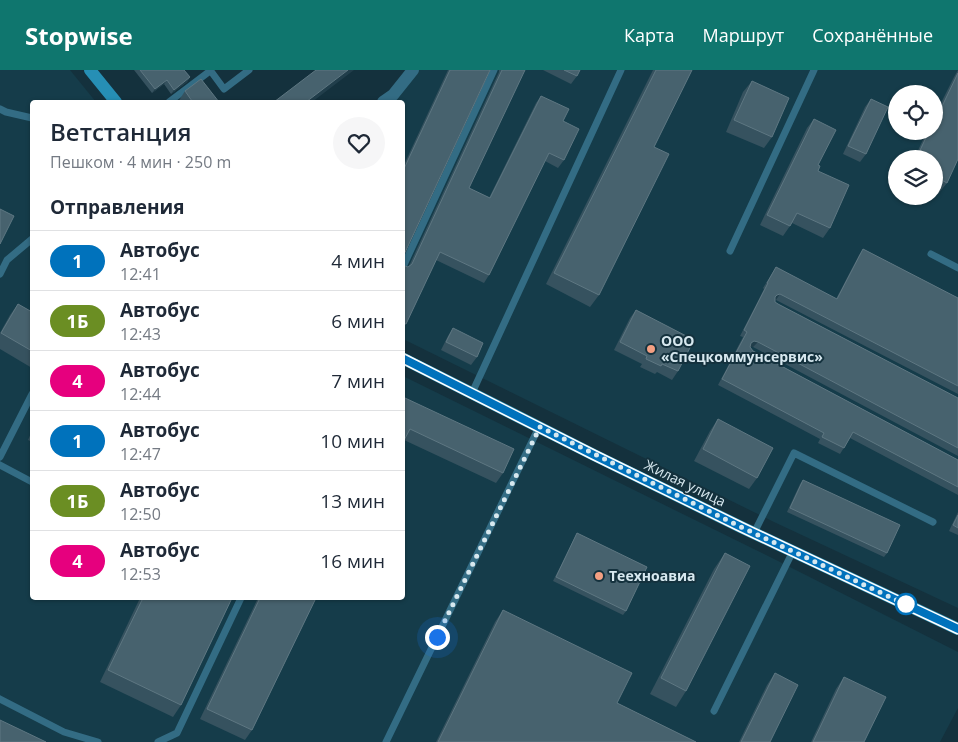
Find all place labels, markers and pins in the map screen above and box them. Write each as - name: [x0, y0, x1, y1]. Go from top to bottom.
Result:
- place label: ООО «Спецкоммунсервис»: [661, 331, 823, 366]
- marker: ООО «Спецкоммунсервис»: [645, 343, 657, 355]
- place label: Теехноавиа: [609, 566, 695, 585]
- marker: Теехноавиа: [593, 570, 605, 582]
- unlabelled marker: [895, 593, 917, 615]

